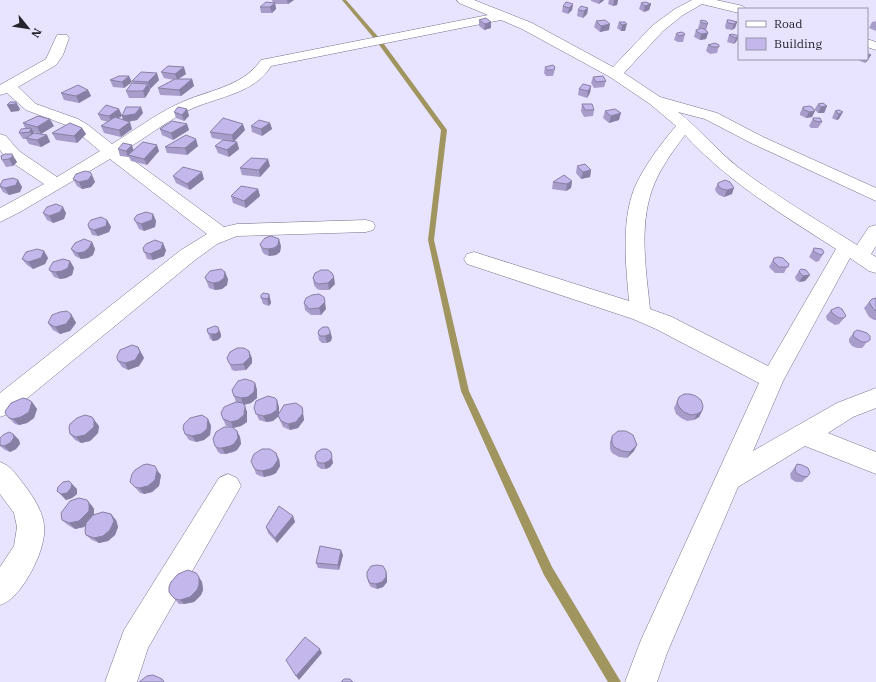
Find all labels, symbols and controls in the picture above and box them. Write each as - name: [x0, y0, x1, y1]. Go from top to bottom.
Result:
- north arrow: [8, 8, 48, 48]
- legend: [738, 8, 868, 60]
- text: Road: [774, 16, 803, 31]
- text: N: [28, 26, 45, 41]
- text: Building: [774, 36, 822, 51]

